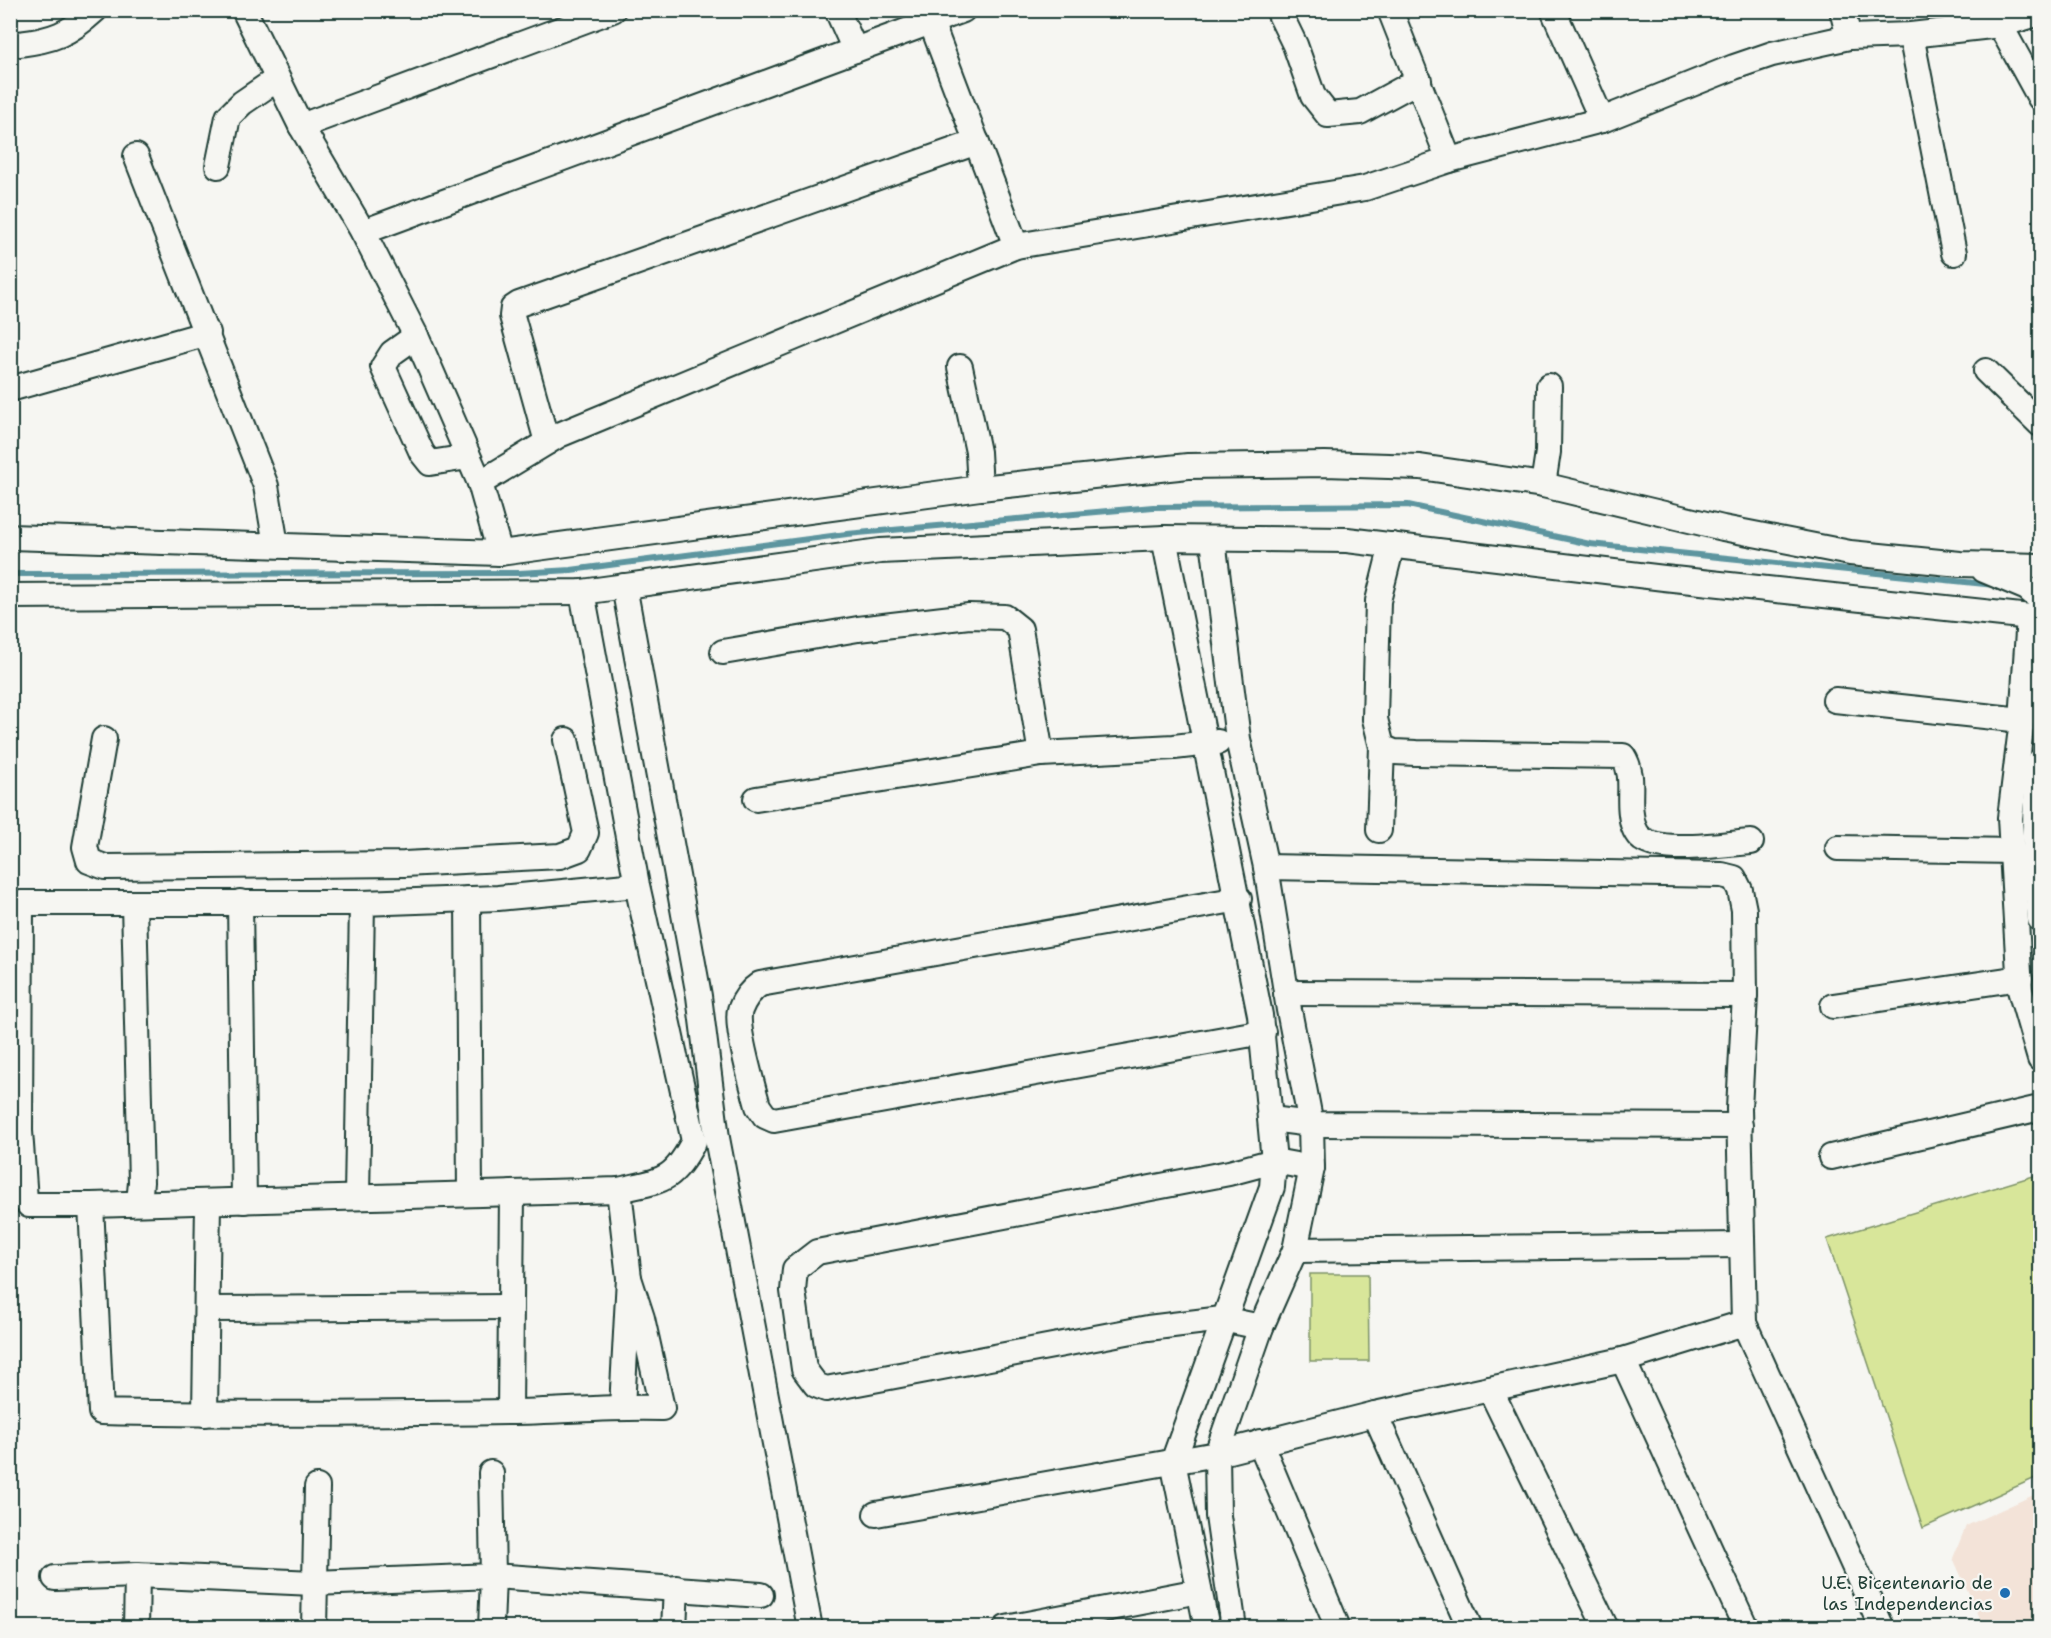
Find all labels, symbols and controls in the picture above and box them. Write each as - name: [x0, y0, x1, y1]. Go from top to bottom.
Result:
- place label: U.E. Bicentenario de las Independencias: [1821, 1571, 1993, 1616]
- marker: U.E. Bicentenario de las Independencias: [1998, 1586, 2012, 1600]

